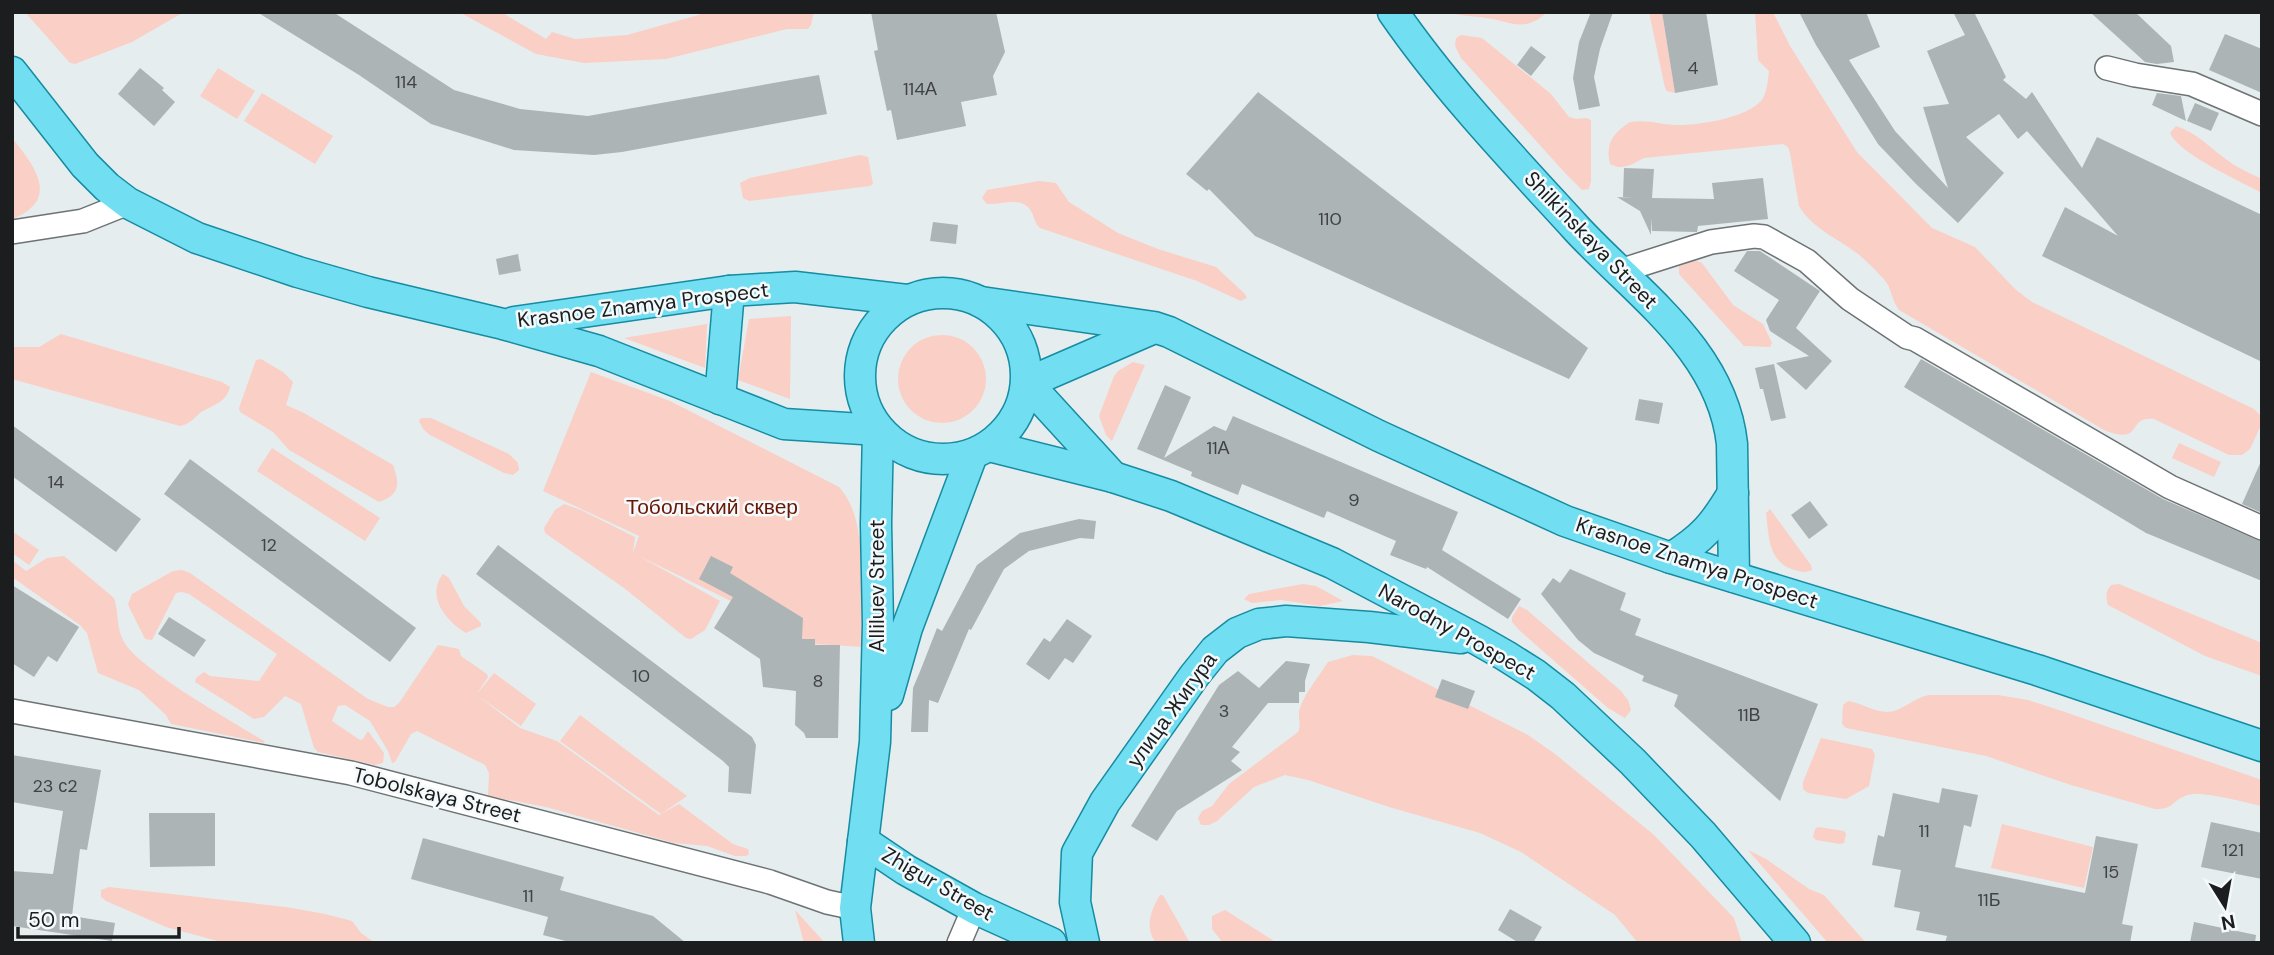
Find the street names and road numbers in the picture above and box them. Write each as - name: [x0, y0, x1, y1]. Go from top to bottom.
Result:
- street label: Shilkinskaya Street: [1518, 165, 1664, 315]
- street label: Krasnoe Znamya Prospect: [516, 276, 770, 334]
- street label: Krasnoe Znamya Prospect: [1572, 511, 1822, 615]
- street label: Alliluev Street: [863, 520, 891, 652]
- street label: Narodny Prospect: [1373, 577, 1541, 687]
- street label: улица Жигура: [1121, 647, 1223, 773]
- street label: Tobolskaya Street: [350, 761, 524, 829]
- street label: Zhigur Street: [877, 841, 999, 927]

